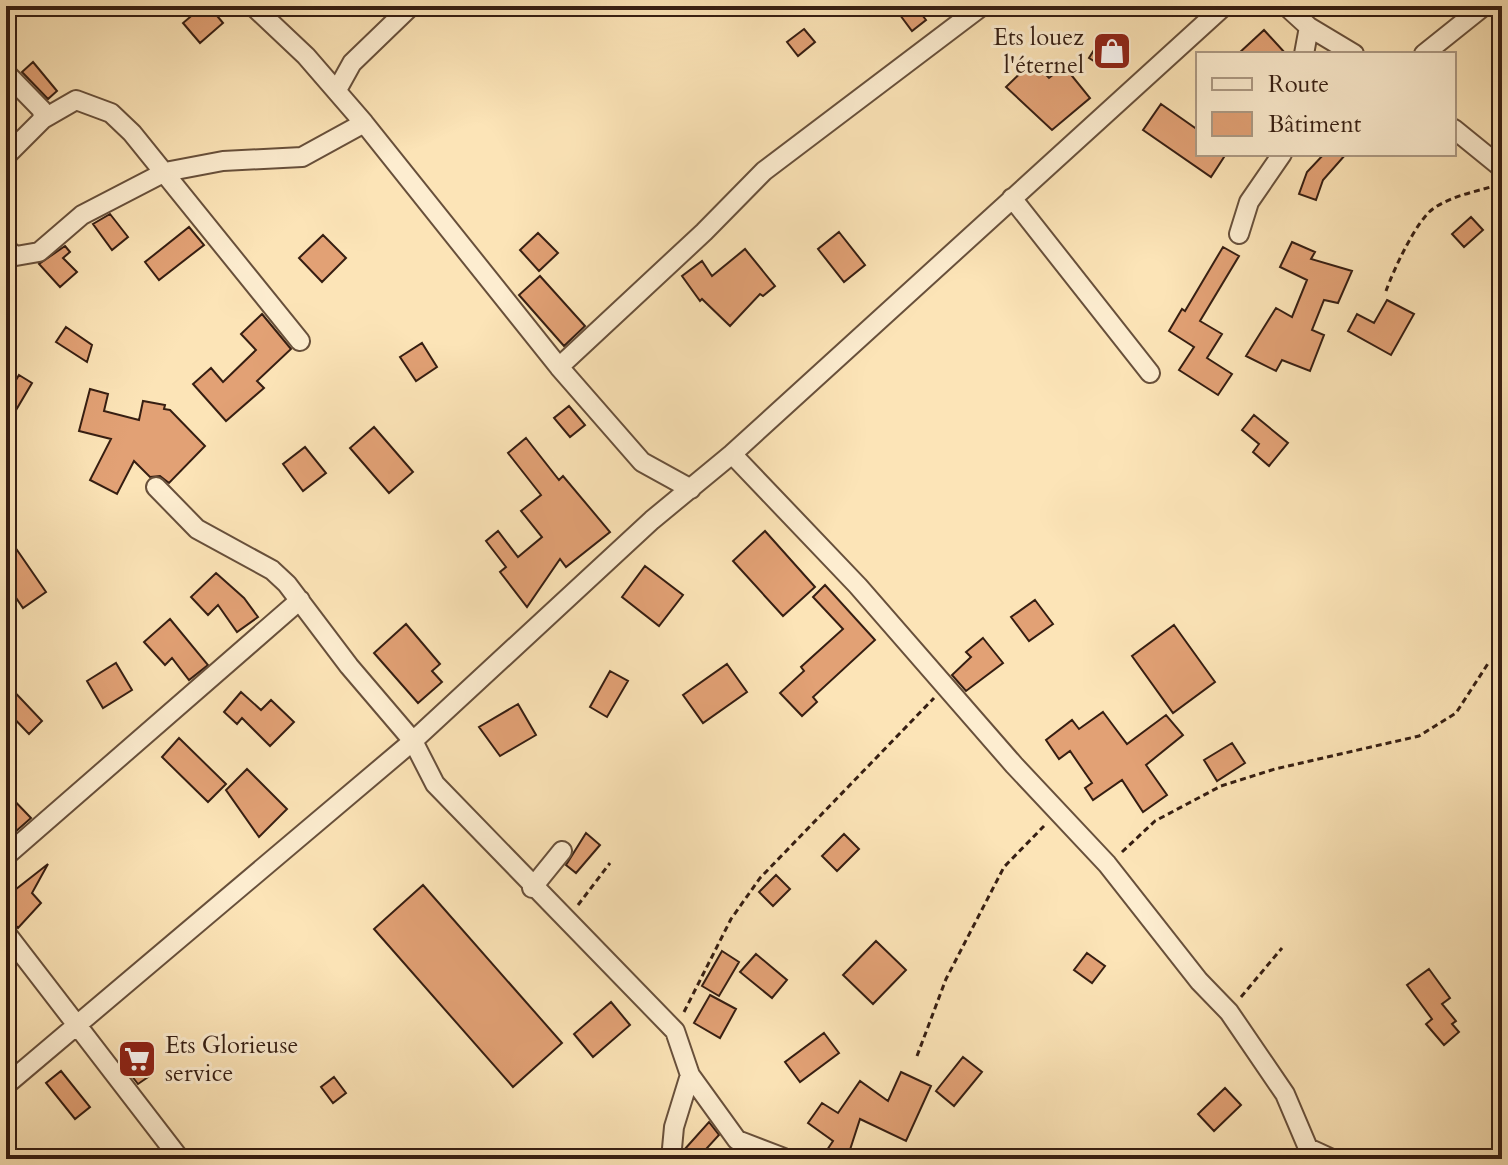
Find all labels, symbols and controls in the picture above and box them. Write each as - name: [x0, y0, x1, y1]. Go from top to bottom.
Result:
- place label: Ets louez l'éternel: [993, 21, 1084, 82]
- shop icon: Ets louez l'éternel: [1091, 30, 1133, 72]
- legend: [1196, 52, 1456, 156]
- text: Route: [1268, 68, 1329, 101]
- text: Bâtiment: [1268, 108, 1362, 141]
- place label: Ets Glorieuse service: [165, 1029, 298, 1090]
- supermarket icon: Ets Glorieuse service: [116, 1038, 158, 1080]

